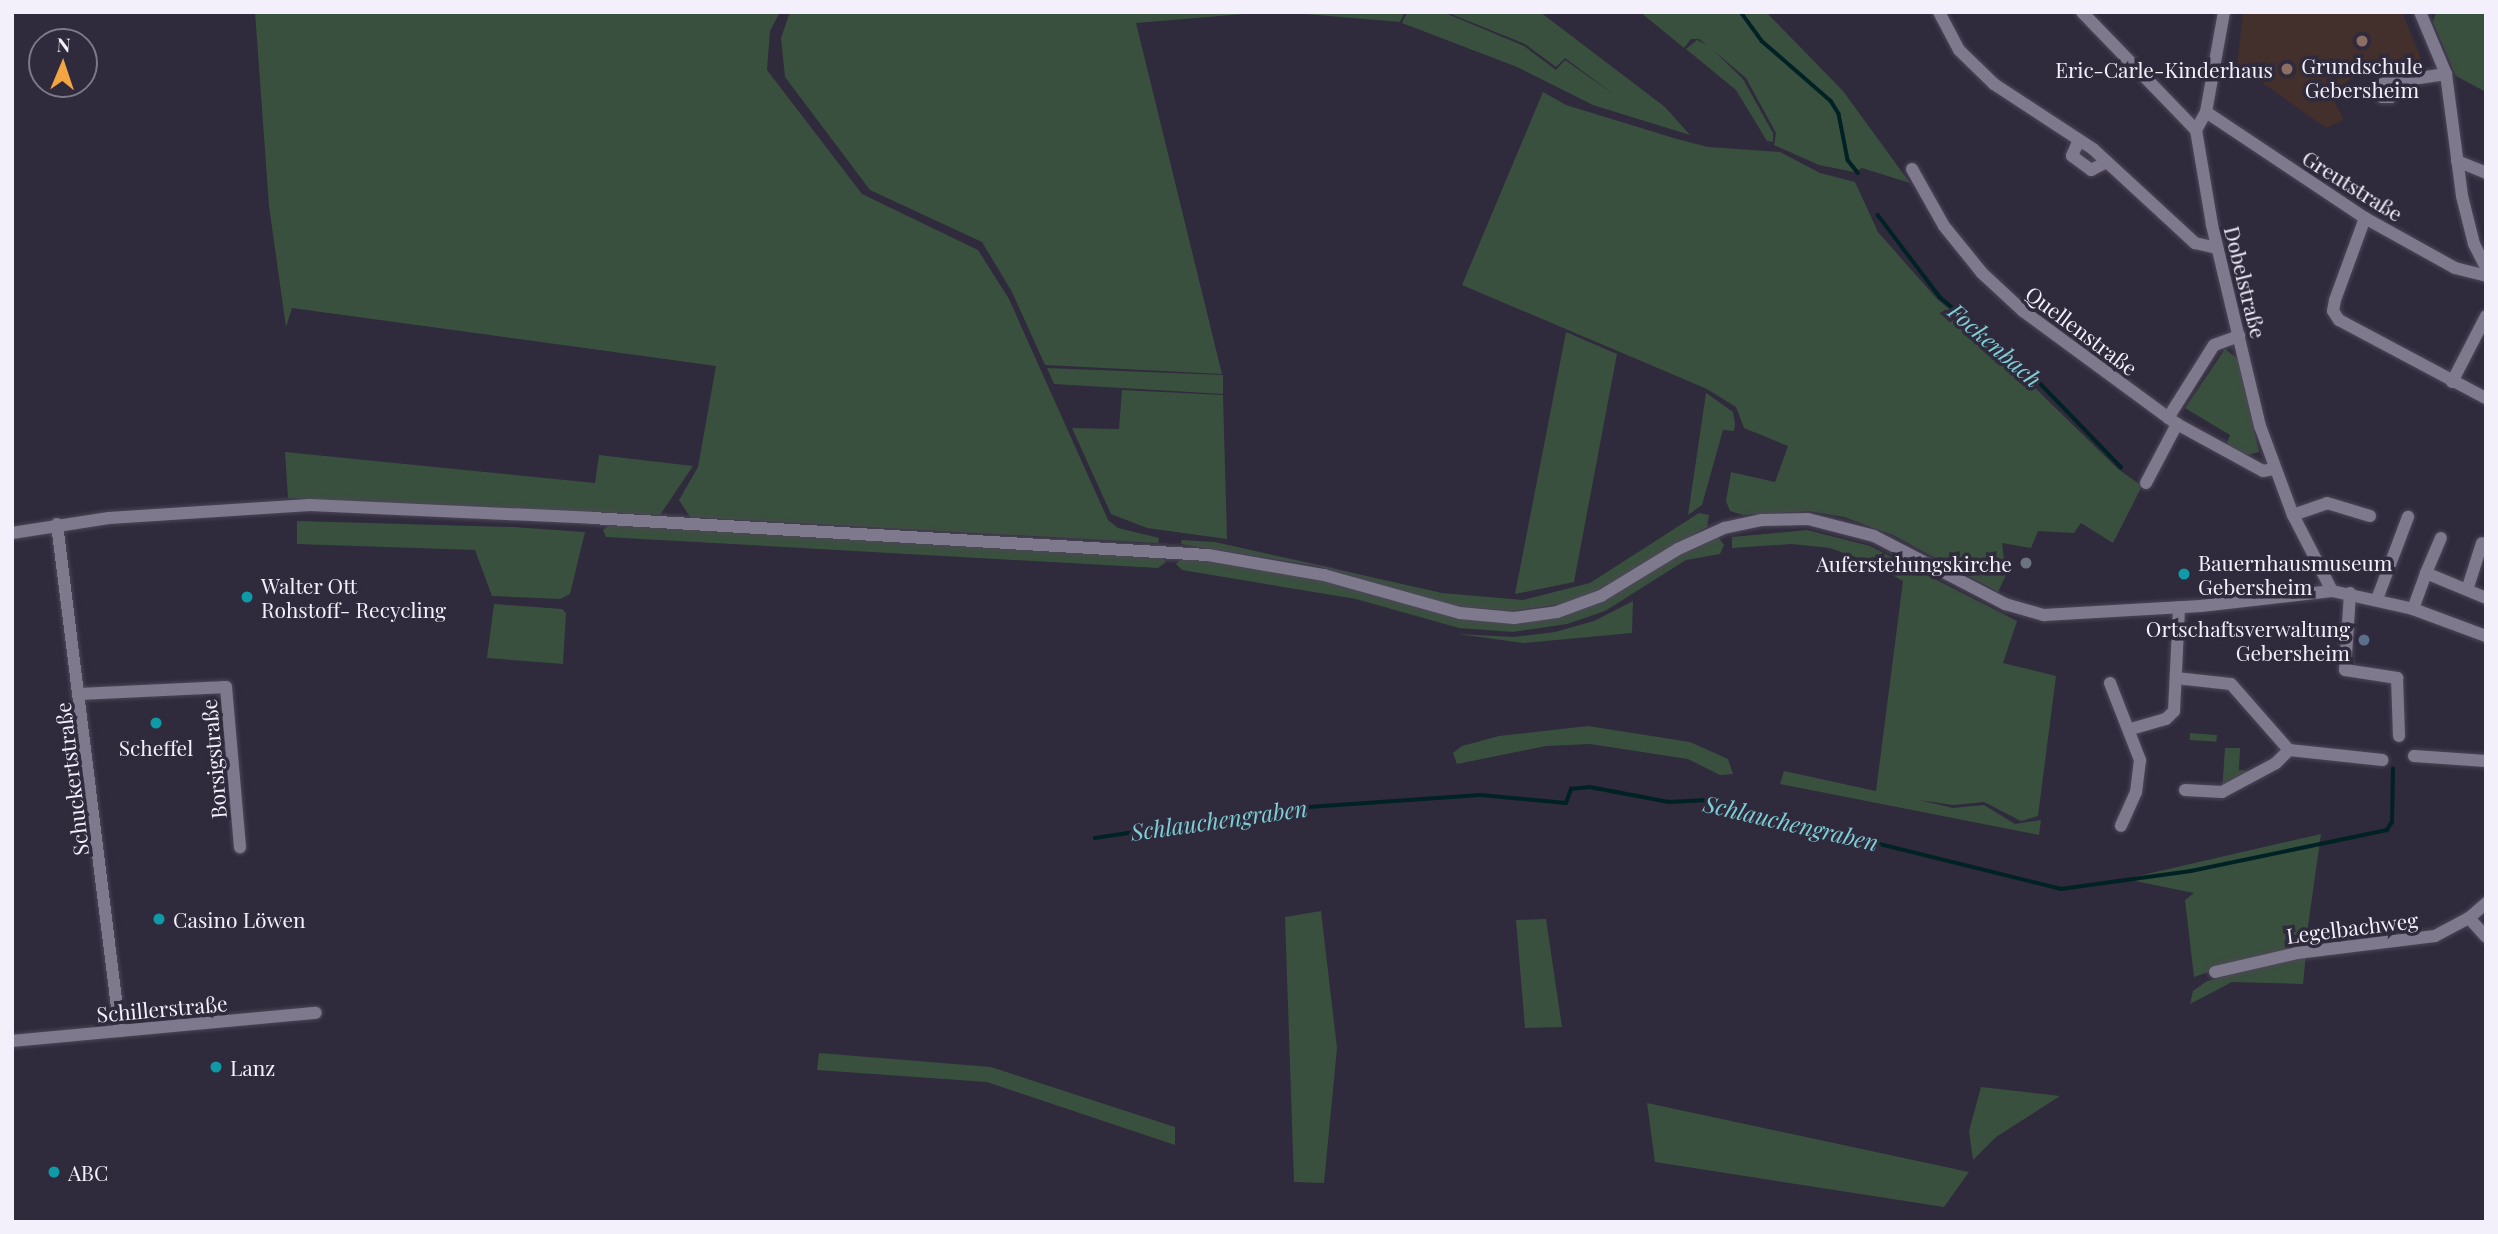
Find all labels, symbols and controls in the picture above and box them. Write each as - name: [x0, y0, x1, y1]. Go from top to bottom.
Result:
- north arrow: [28, 28, 98, 98]
- text: N: [56, 31, 71, 57]
- marker: Grundschule Gebersheim: [2354, 33, 2370, 49]
- place label: Grundschule Gebersheim: [2301, 52, 2423, 102]
- place label: Eric-Carle-Kinderhaus: [2055, 56, 2273, 82]
- marker: Eric-Carle-Kinderhaus: [2279, 61, 2295, 77]
- street label: Greutstraße: [2298, 144, 2408, 226]
- street label: Dobelstraße: [2220, 223, 2272, 341]
- street label: Quellenstraße: [2021, 280, 2143, 380]
- water label: Fockenbach: [1943, 297, 2047, 393]
- place label: Bauernhausmuseum Gebersheim: [2198, 549, 2392, 599]
- place label: Auferstehungskirche: [1816, 550, 2012, 576]
- marker: Auferstehungskirche: [2018, 555, 2034, 571]
- marker: Bauernhausmuseum Gebersheim: [2176, 566, 2192, 582]
- place label: Walter Ott Rohstoff- Recycling: [261, 572, 446, 622]
- marker: Walter Ott Rohstoff- Recycling: [239, 589, 255, 605]
- place label: Ortschaftsverwaltung Gebersheim: [2146, 615, 2350, 665]
- marker: Ortschaftsverwaltung Gebersheim: [2356, 632, 2372, 648]
- street label: Borsigstraße: [195, 698, 231, 820]
- street label: Schuckertstraße: [49, 701, 93, 857]
- marker: Scheffel: [148, 715, 164, 731]
- place label: Scheffel: [119, 734, 193, 760]
- water label: Schlauchengraben: [1701, 789, 1881, 857]
- water label: Schlauchengraben: [1129, 794, 1309, 846]
- place label: Casino Löwen: [173, 906, 306, 932]
- street label: Legelbachweg: [2285, 906, 2419, 948]
- marker: Casino Löwen: [151, 911, 167, 927]
- street label: Schillerstraße: [95, 990, 229, 1026]
- place label: Lanz: [230, 1054, 275, 1080]
- marker: Lanz: [208, 1059, 224, 1075]
- place label: ABC: [68, 1159, 108, 1185]
- marker: ABC: [46, 1164, 62, 1180]

